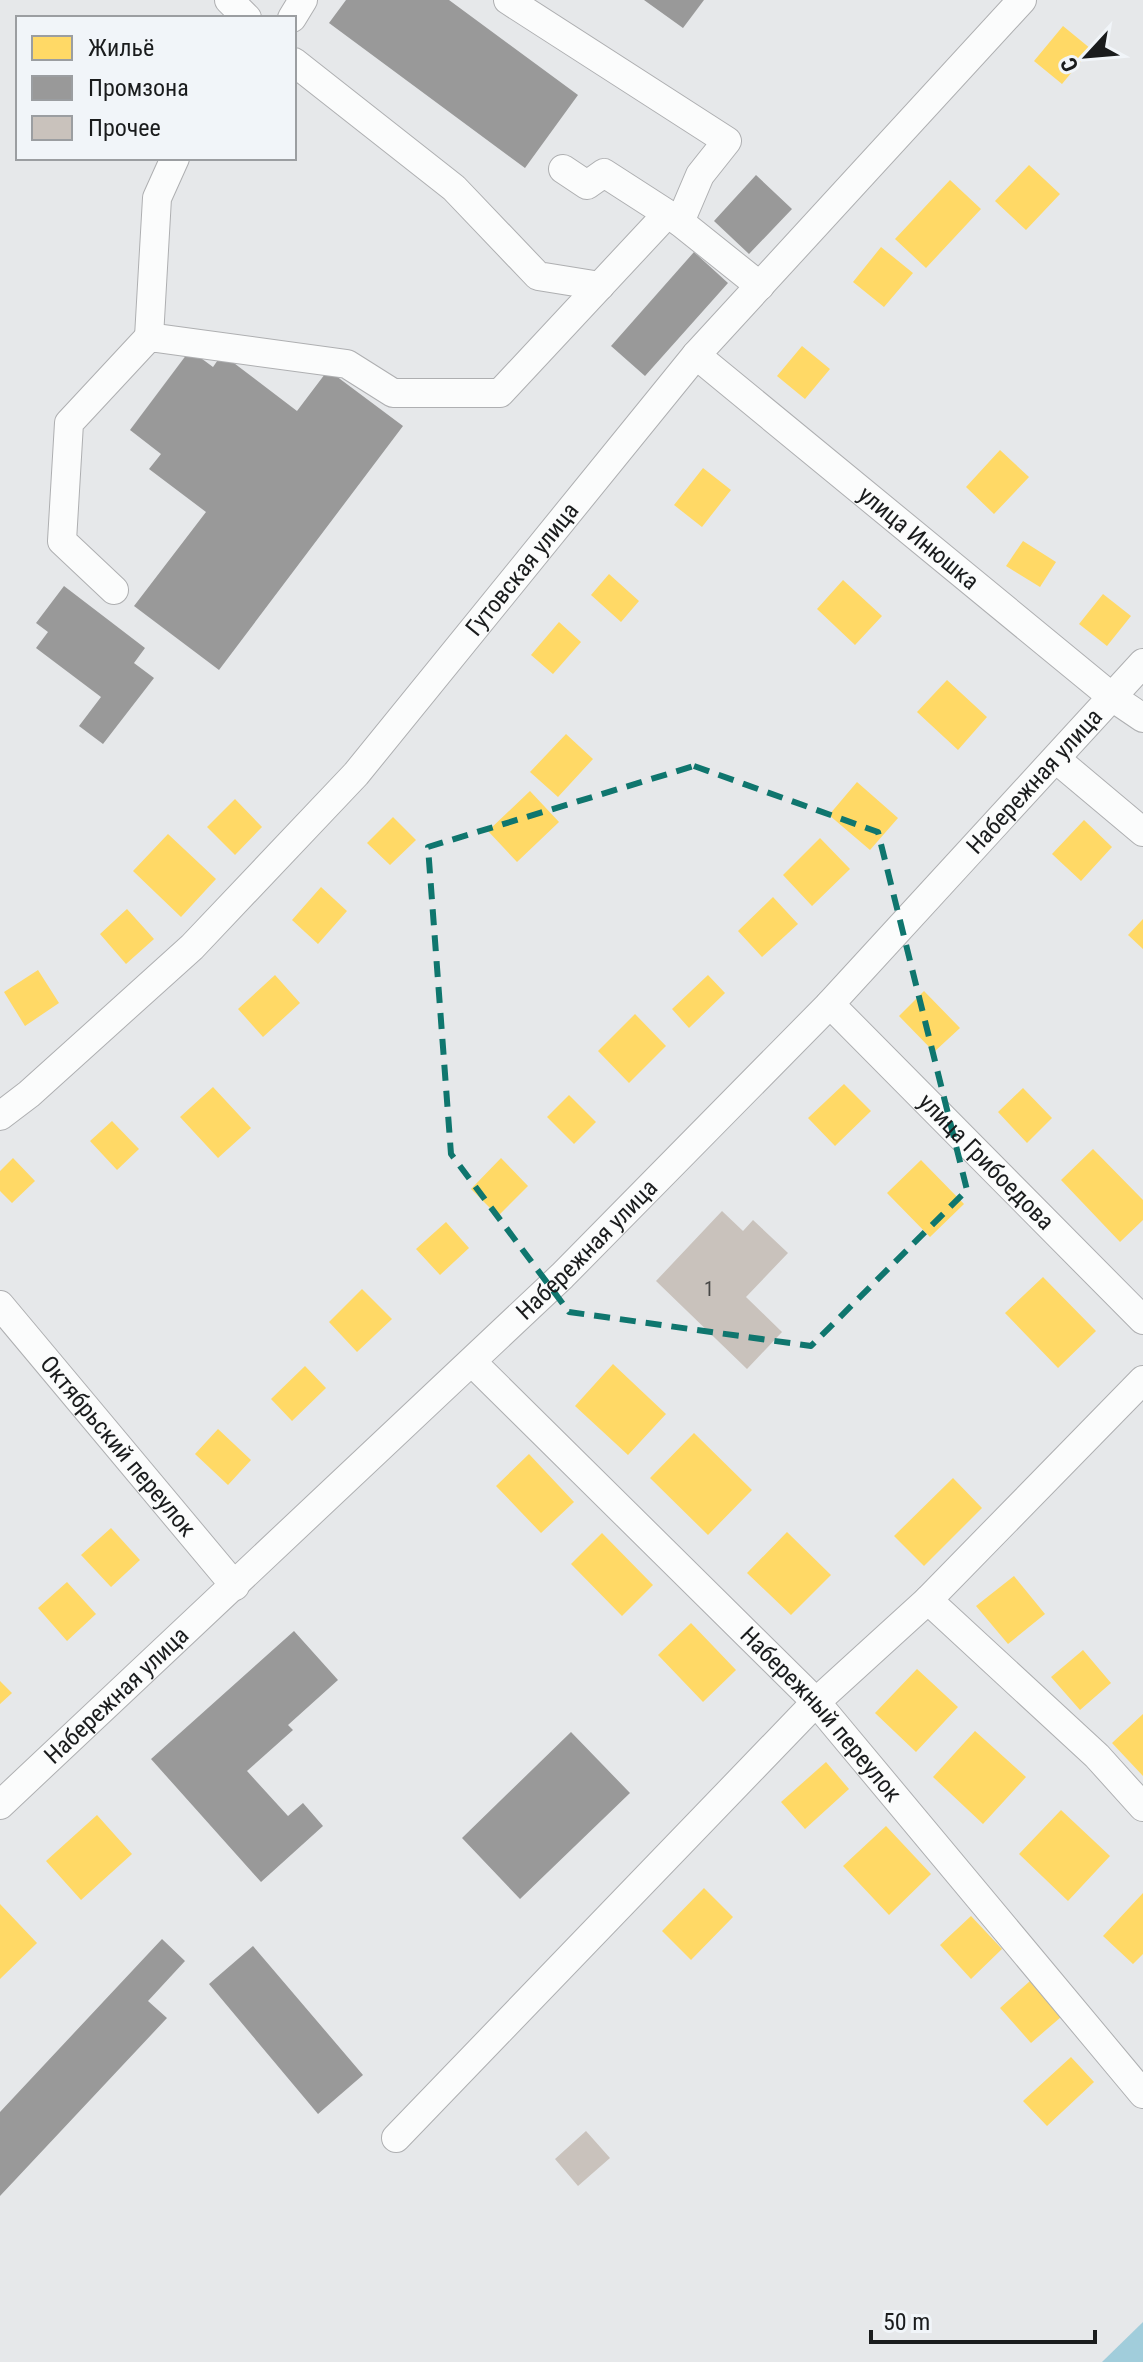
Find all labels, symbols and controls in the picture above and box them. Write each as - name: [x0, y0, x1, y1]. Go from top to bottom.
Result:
- legend: [16, 16, 296, 160]
- north arrow: [1047, 16, 1127, 96]
- text: Жильё: [88, 34, 154, 62]
- text: С: [1055, 53, 1083, 76]
- text: Промзона: [88, 74, 189, 102]
- text: Прочее: [88, 114, 161, 142]
- street label: улица Инюшка: [853, 480, 984, 596]
- street label: Гутовская улица: [460, 497, 584, 641]
- street label: Набережная улица: [961, 703, 1108, 860]
- street label: улица Грибоедова: [913, 1088, 1060, 1236]
- street label: Набережная улица: [511, 1174, 663, 1326]
- house number: 1: [704, 1277, 714, 1301]
- street label: Октябрьский переулок: [35, 1350, 202, 1543]
- street label: Набережная улица: [39, 1621, 194, 1770]
- street label: Набережный переулок: [734, 1621, 907, 1808]
- scale bar: [871, 2294, 1095, 2344]
- text: 50 m: [883, 2308, 930, 2336]

